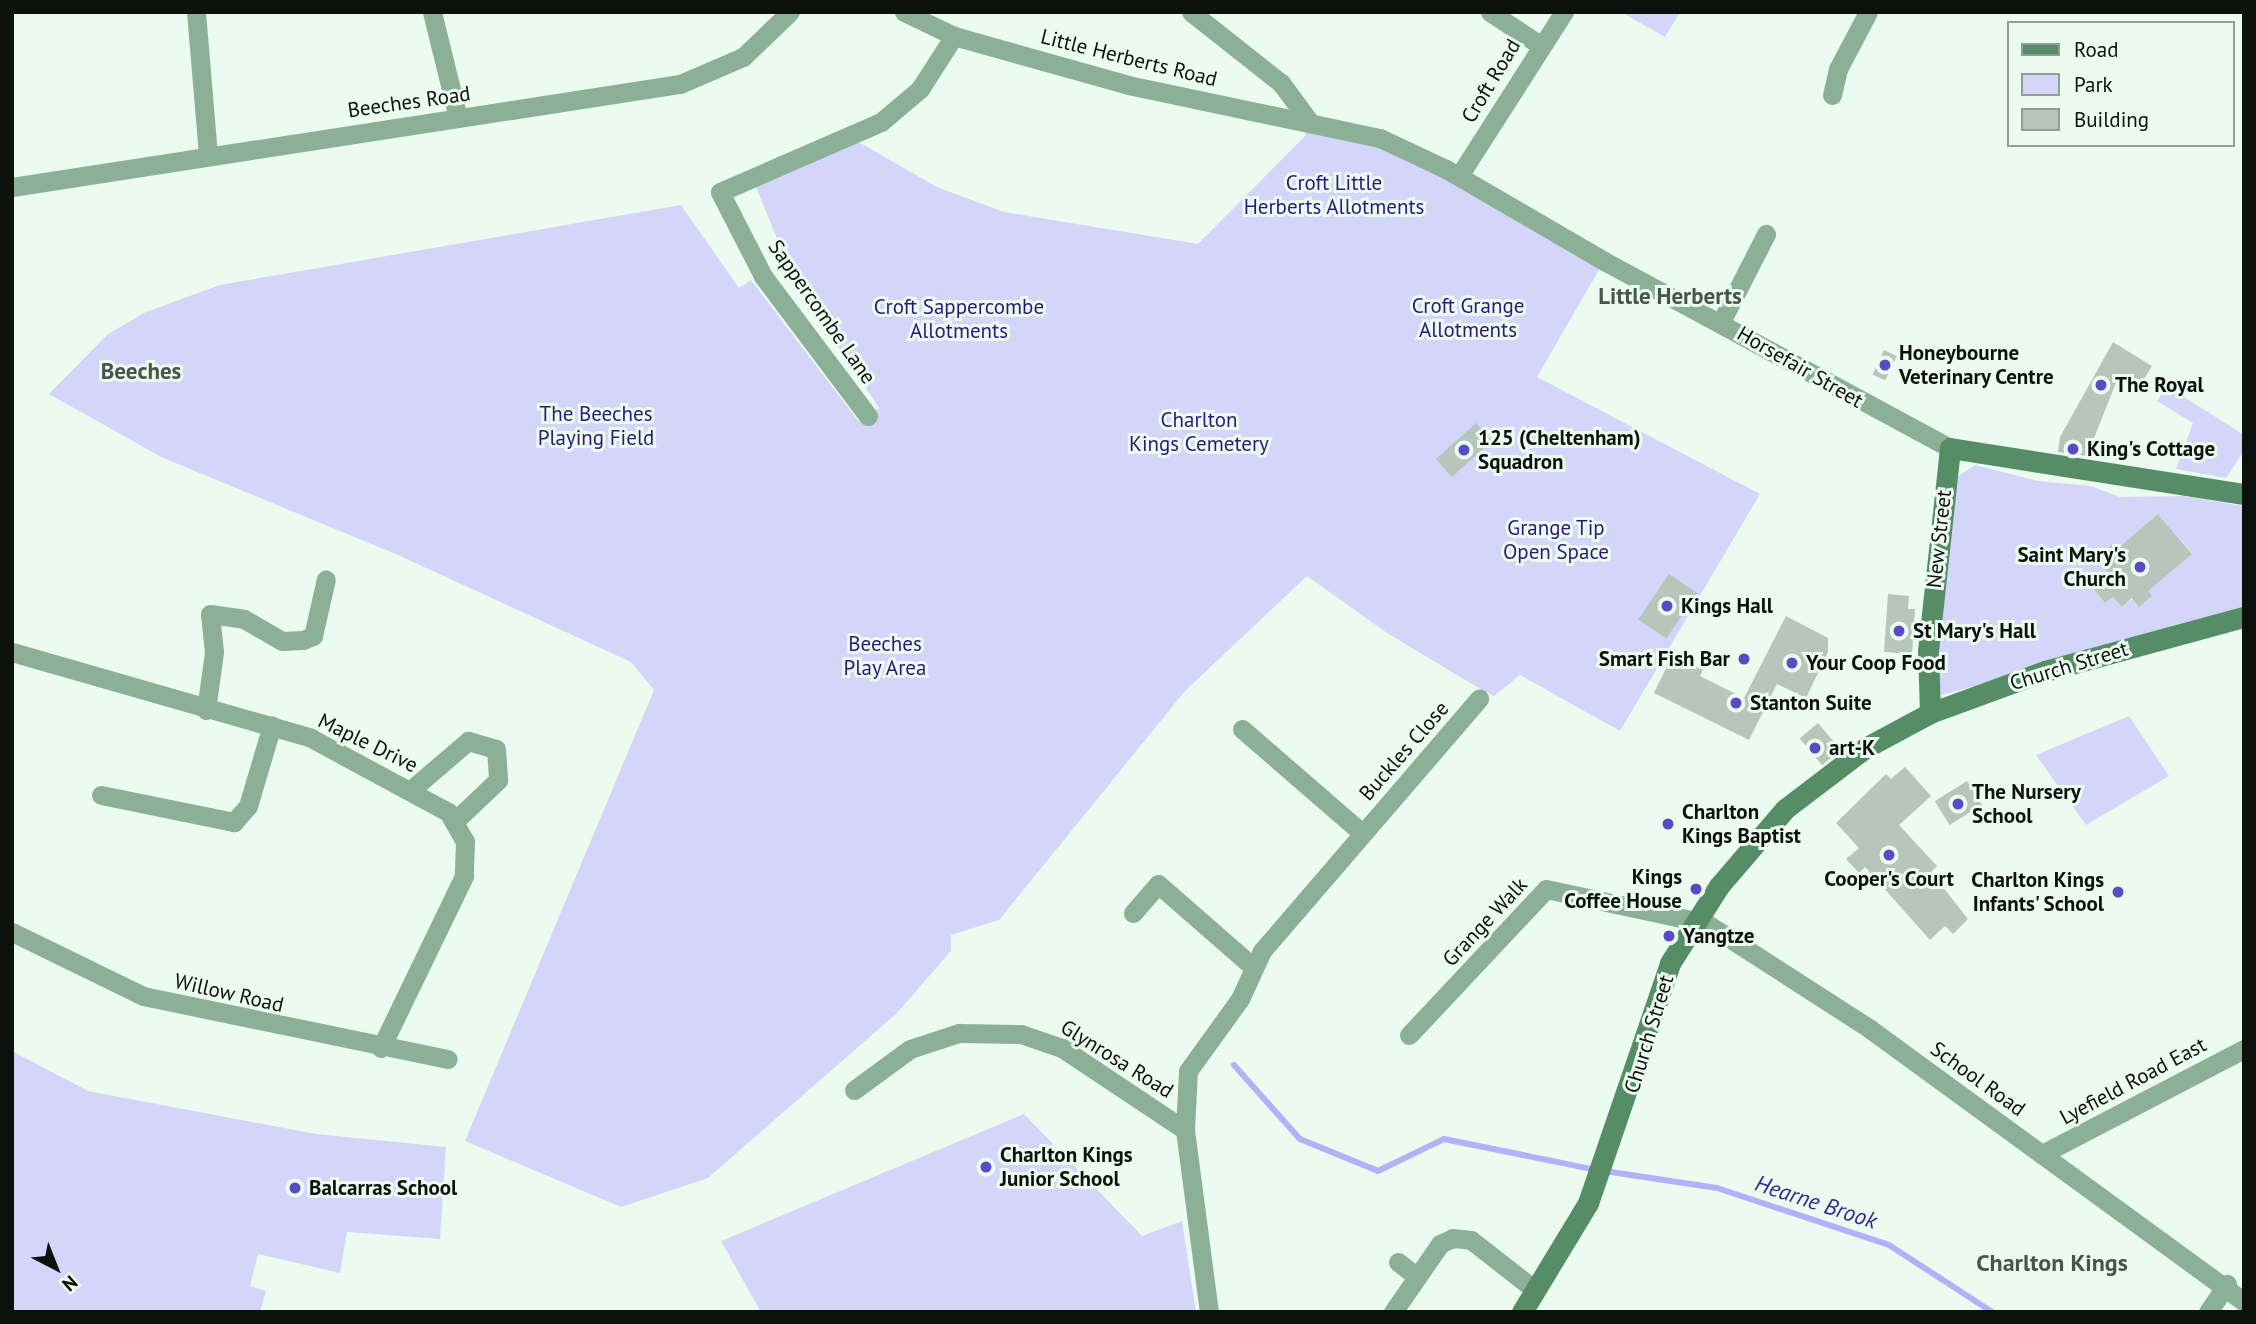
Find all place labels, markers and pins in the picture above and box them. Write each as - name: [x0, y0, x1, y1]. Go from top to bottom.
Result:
- place label: Honeybourne Veterinary Centre: [1899, 340, 2055, 390]
- marker: Honeybourne Veterinary Centre: [1877, 357, 1893, 373]
- place label: The Royal: [2115, 372, 2204, 398]
- marker: The Royal: [2093, 377, 2109, 393]
- place label: 125 (Cheltenham) Squadron: [1478, 425, 1641, 475]
- place label: King's Cottage: [2087, 436, 2215, 462]
- marker: King's Cottage: [2065, 441, 2081, 457]
- marker: 125 (Cheltenham) Squadron: [1456, 442, 1472, 458]
- place label: Saint Mary's Church: [2017, 542, 2126, 592]
- marker: Saint Mary's Church: [2132, 559, 2148, 575]
- place label: Kings Hall: [1681, 593, 1773, 619]
- marker: Kings Hall: [1659, 598, 1675, 614]
- place label: St Mary's Hall: [1913, 618, 2036, 644]
- marker: St Mary's Hall: [1891, 623, 1907, 639]
- place label: Smart Fish Bar: [1599, 646, 1730, 672]
- place label: Your Coop Food: [1806, 650, 1946, 676]
- marker: Smart Fish Bar: [1736, 651, 1752, 667]
- marker: Your Coop Food: [1784, 655, 1800, 671]
- place label: Stanton Suite: [1750, 690, 1872, 716]
- marker: Stanton Suite: [1728, 695, 1744, 711]
- place label: art-K: [1829, 735, 1875, 761]
- marker: art-K: [1807, 740, 1823, 756]
- place label: The Nursery School: [1972, 779, 2081, 829]
- marker: The Nursery School: [1950, 796, 1966, 812]
- place label: Charlton Kings Baptist: [1682, 799, 1801, 849]
- marker: Charlton Kings Baptist: [1660, 816, 1676, 832]
- marker: Cooper's Court: [1881, 847, 1897, 863]
- place label: Kings Coffee House: [1564, 864, 1682, 914]
- place label: Cooper's Court: [1824, 866, 1954, 892]
- place label: Charlton Kings Infants' School: [1971, 867, 2104, 917]
- marker: Kings Coffee House: [1688, 881, 1704, 897]
- marker: Charlton Kings Infants' School: [2110, 884, 2126, 900]
- place label: Yangtze: [1683, 923, 1754, 949]
- marker: Yangtze: [1661, 928, 1677, 944]
- place label: Charlton Kings Junior School: [1000, 1142, 1133, 1192]
- marker: Charlton Kings Junior School: [978, 1159, 994, 1175]
- place label: Balcarras School: [309, 1175, 457, 1201]
- marker: Balcarras School: [287, 1180, 303, 1196]

